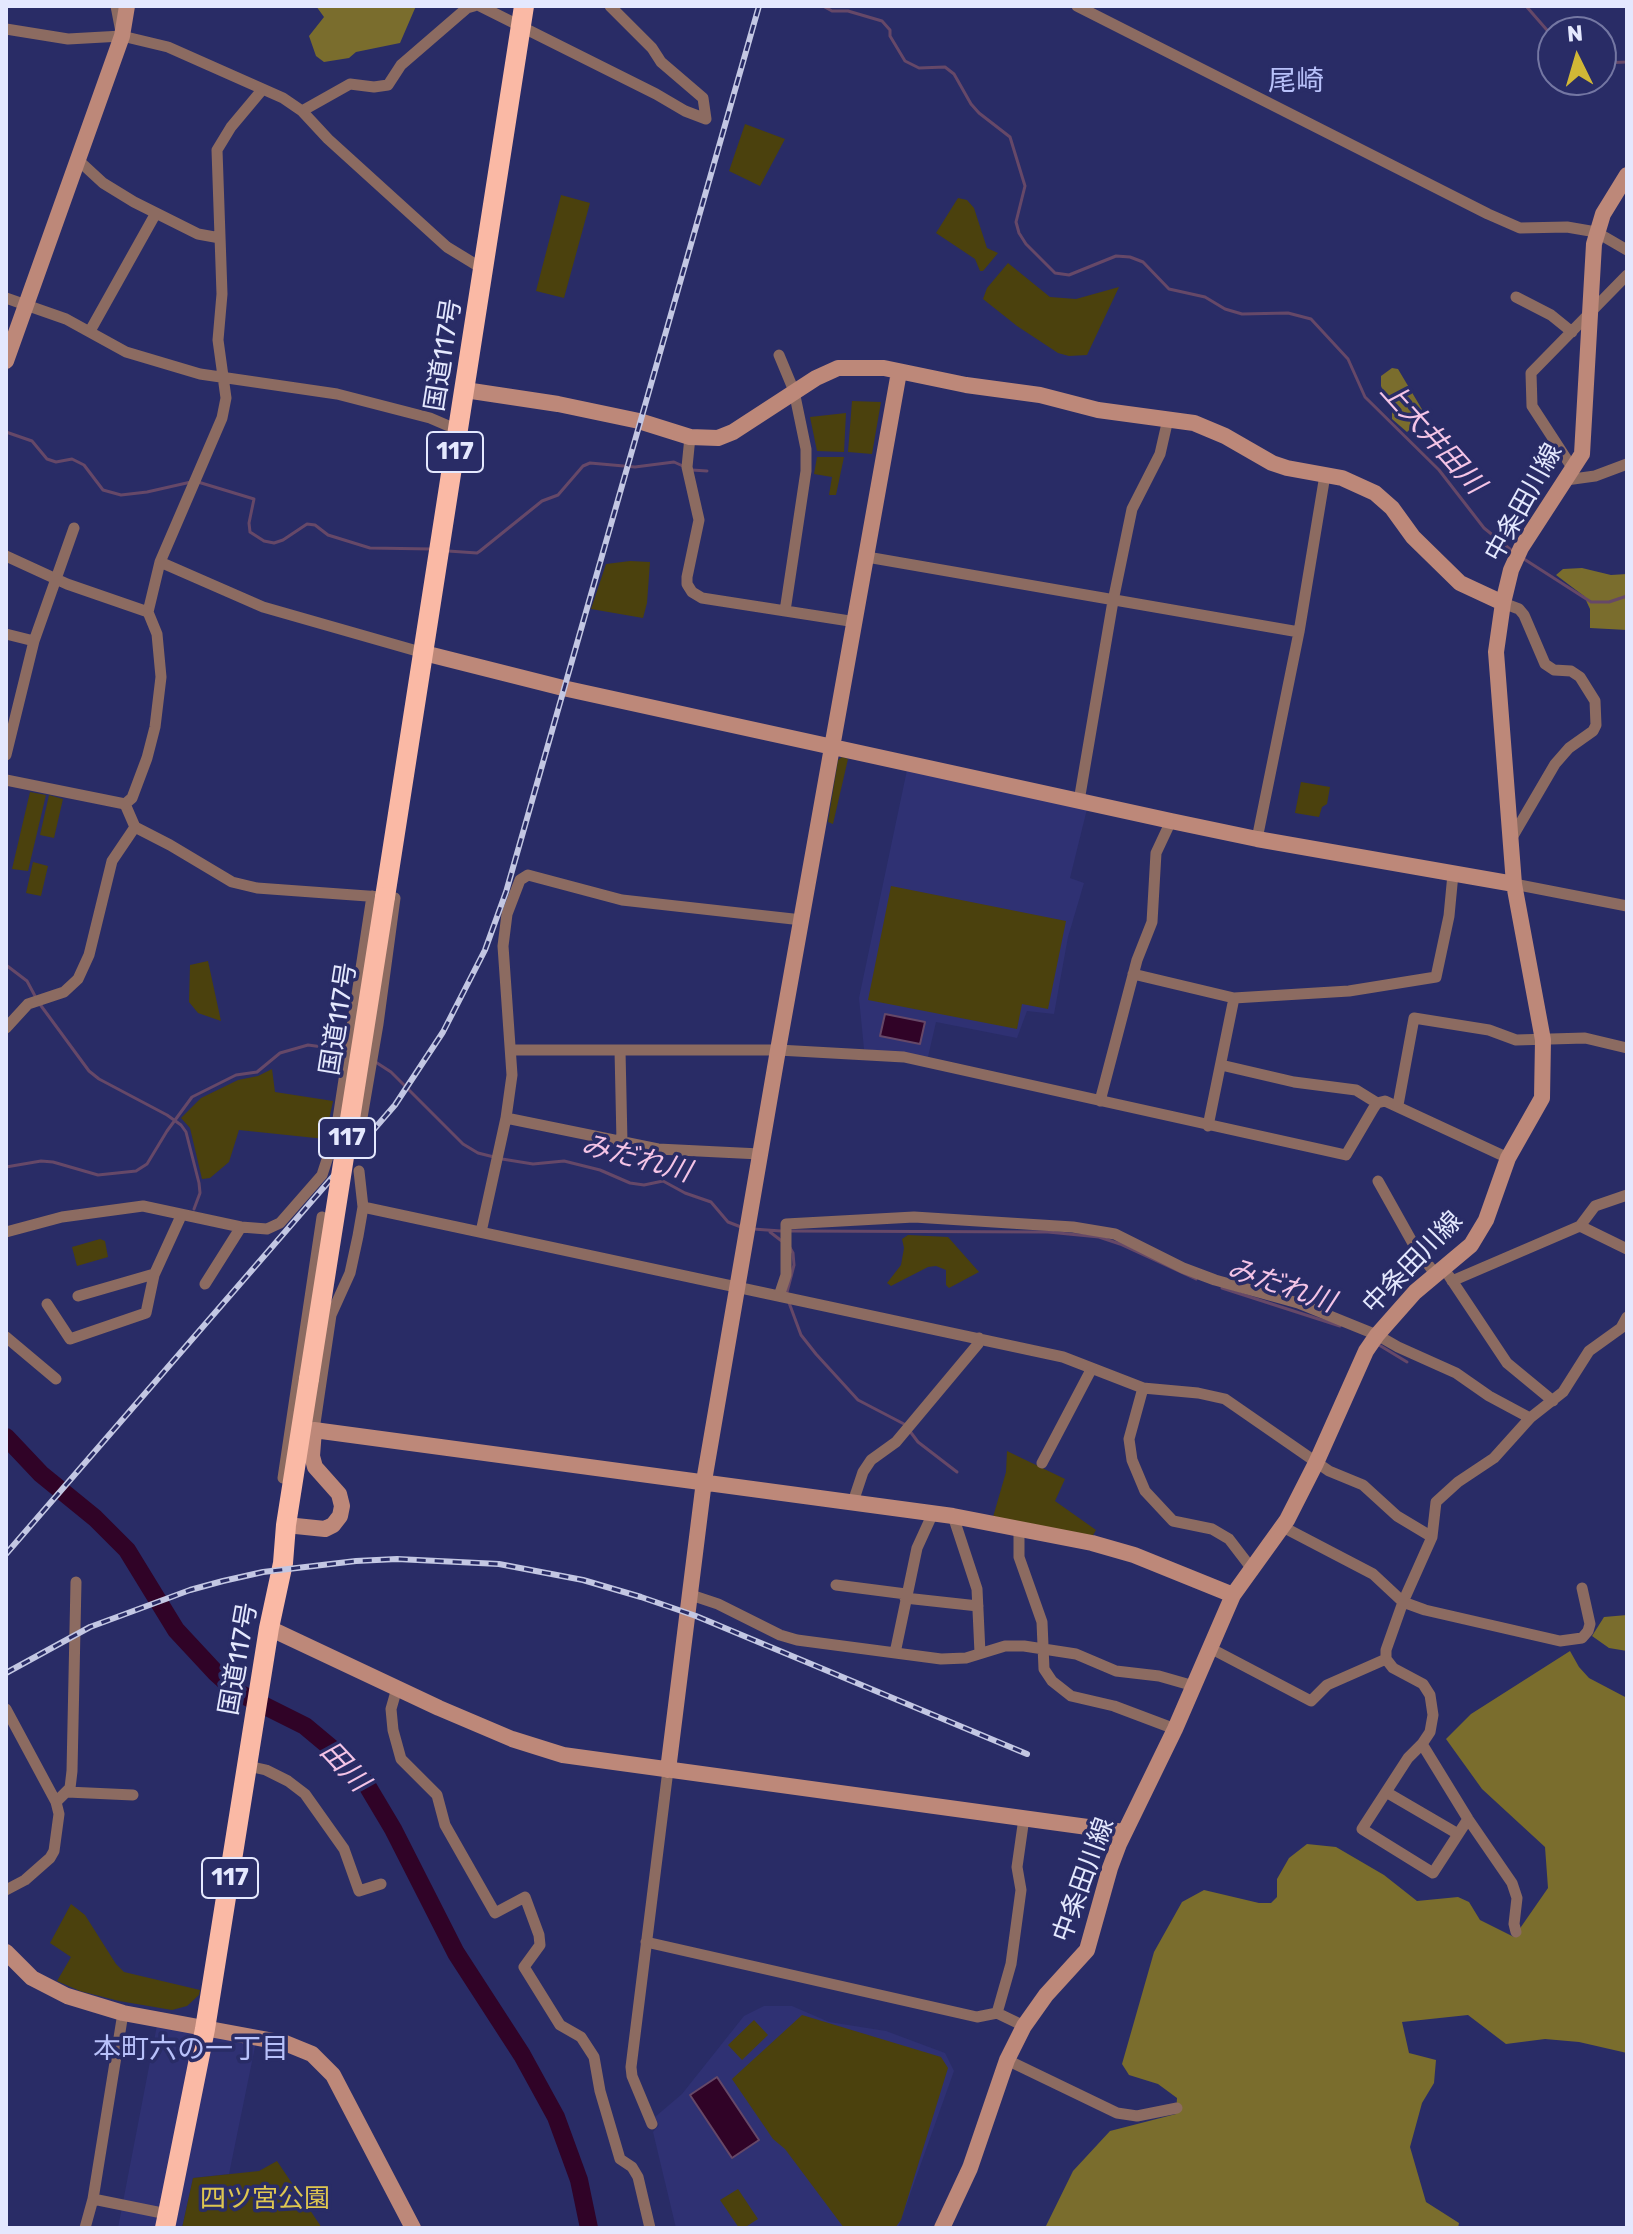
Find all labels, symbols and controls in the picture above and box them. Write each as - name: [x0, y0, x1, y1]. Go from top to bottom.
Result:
- north arrow: [1537, 16, 1617, 96]
- text: N: [1566, 19, 1584, 48]
- district label: 尾崎: [1268, 65, 1324, 99]
- street label: 国道117号: [420, 296, 468, 414]
- water label: 上大井田川: [1373, 375, 1491, 501]
- road number: 117: [427, 432, 483, 472]
- street label: 中条田川線: [1479, 439, 1569, 567]
- street label: 国道117号: [315, 960, 363, 1078]
- road number: 117: [319, 1118, 375, 1158]
- water label: みだれ川: [578, 1128, 694, 1190]
- street label: 中条田川線: [1357, 1205, 1469, 1321]
- water label: みだれ川: [1223, 1252, 1339, 1320]
- street label: 国道117号: [214, 1600, 264, 1718]
- water label: 田川: [313, 1735, 375, 1799]
- street label: 中条田川線: [1047, 1814, 1121, 1946]
- road number: 117: [202, 1858, 258, 1898]
- district label: 本町六の一丁目: [93, 2033, 289, 2067]
- park label: 四ツ宮公園: [200, 2183, 330, 2215]

